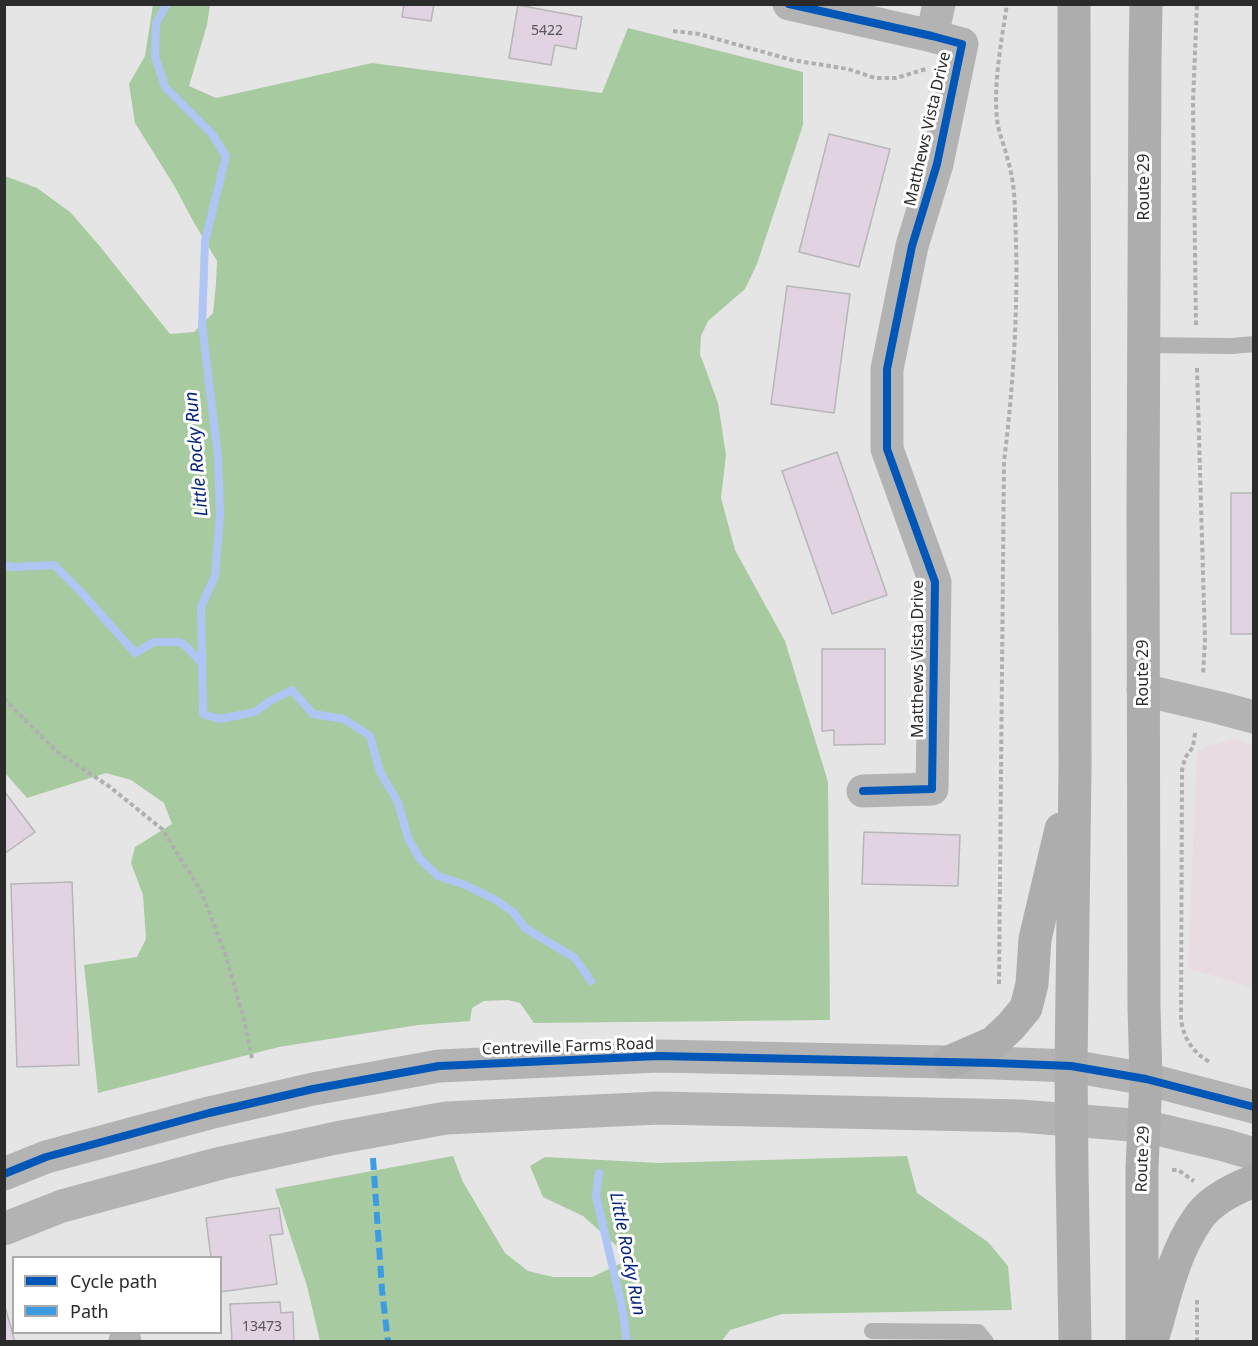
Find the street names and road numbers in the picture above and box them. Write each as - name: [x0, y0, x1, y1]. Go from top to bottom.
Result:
- street label: Matthews Vista Drive: [901, 50, 955, 208]
- street label: Route 29: [1134, 154, 1154, 220]
- street label: Matthews Vista Drive: [908, 580, 928, 738]
- street label: Route 29: [1133, 640, 1153, 706]
- street label: Centreville Farms Road: [481, 1034, 655, 1060]
- street label: Route 29: [1132, 1125, 1154, 1193]

